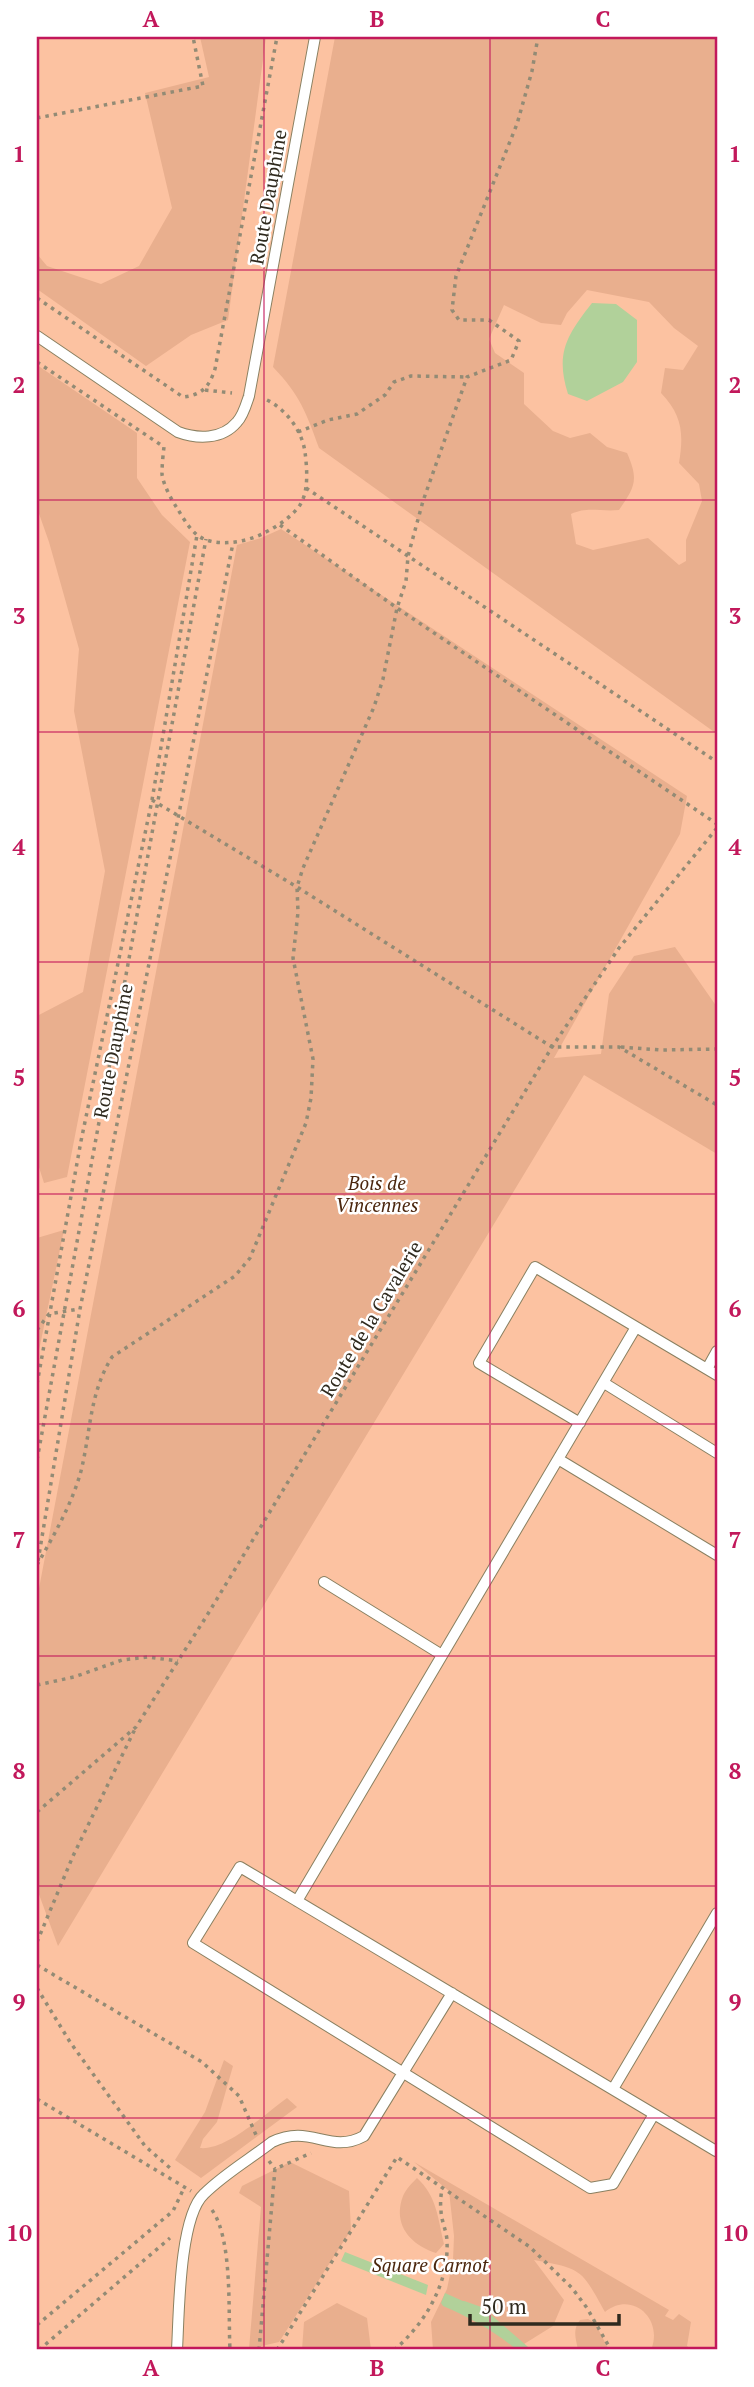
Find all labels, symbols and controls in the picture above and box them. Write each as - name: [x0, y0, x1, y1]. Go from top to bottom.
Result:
- text: A: [143, 3, 160, 34]
- text: B: [370, 3, 385, 34]
- text: C: [596, 3, 611, 34]
- street label: Route Dauphine: [243, 127, 292, 266]
- text: 1: [13, 138, 26, 169]
- text: 1: [729, 138, 742, 169]
- text: 2: [13, 369, 26, 400]
- text: 2: [729, 369, 742, 400]
- text: 3: [13, 600, 26, 631]
- text: 3: [729, 600, 742, 631]
- text: 4: [13, 831, 26, 862]
- text: 4: [729, 831, 742, 862]
- street label: Route Dauphine: [87, 981, 138, 1120]
- text: 5: [13, 1062, 26, 1093]
- text: 5: [729, 1062, 742, 1093]
- park label: Bois de Vincennes: [336, 1170, 418, 1217]
- street label: Route de la Cavalerie: [314, 1236, 427, 1401]
- text: 6: [13, 1293, 26, 1324]
- text: 6: [729, 1293, 742, 1324]
- text: 7: [13, 1524, 26, 1555]
- text: 7: [729, 1524, 742, 1555]
- text: 8: [13, 1755, 26, 1786]
- text: 8: [729, 1755, 742, 1786]
- text: 9: [13, 1986, 26, 2017]
- text: 9: [729, 1986, 742, 2017]
- text: 10: [6, 2217, 32, 2248]
- text: 10: [722, 2217, 748, 2248]
- park label: Square Carnot: [372, 2252, 489, 2277]
- scale bar: [470, 2282, 619, 2326]
- text: 50 m: [481, 2292, 527, 2320]
- text: A: [143, 2352, 160, 2383]
- text: B: [370, 2352, 385, 2383]
- text: C: [596, 2352, 611, 2383]

